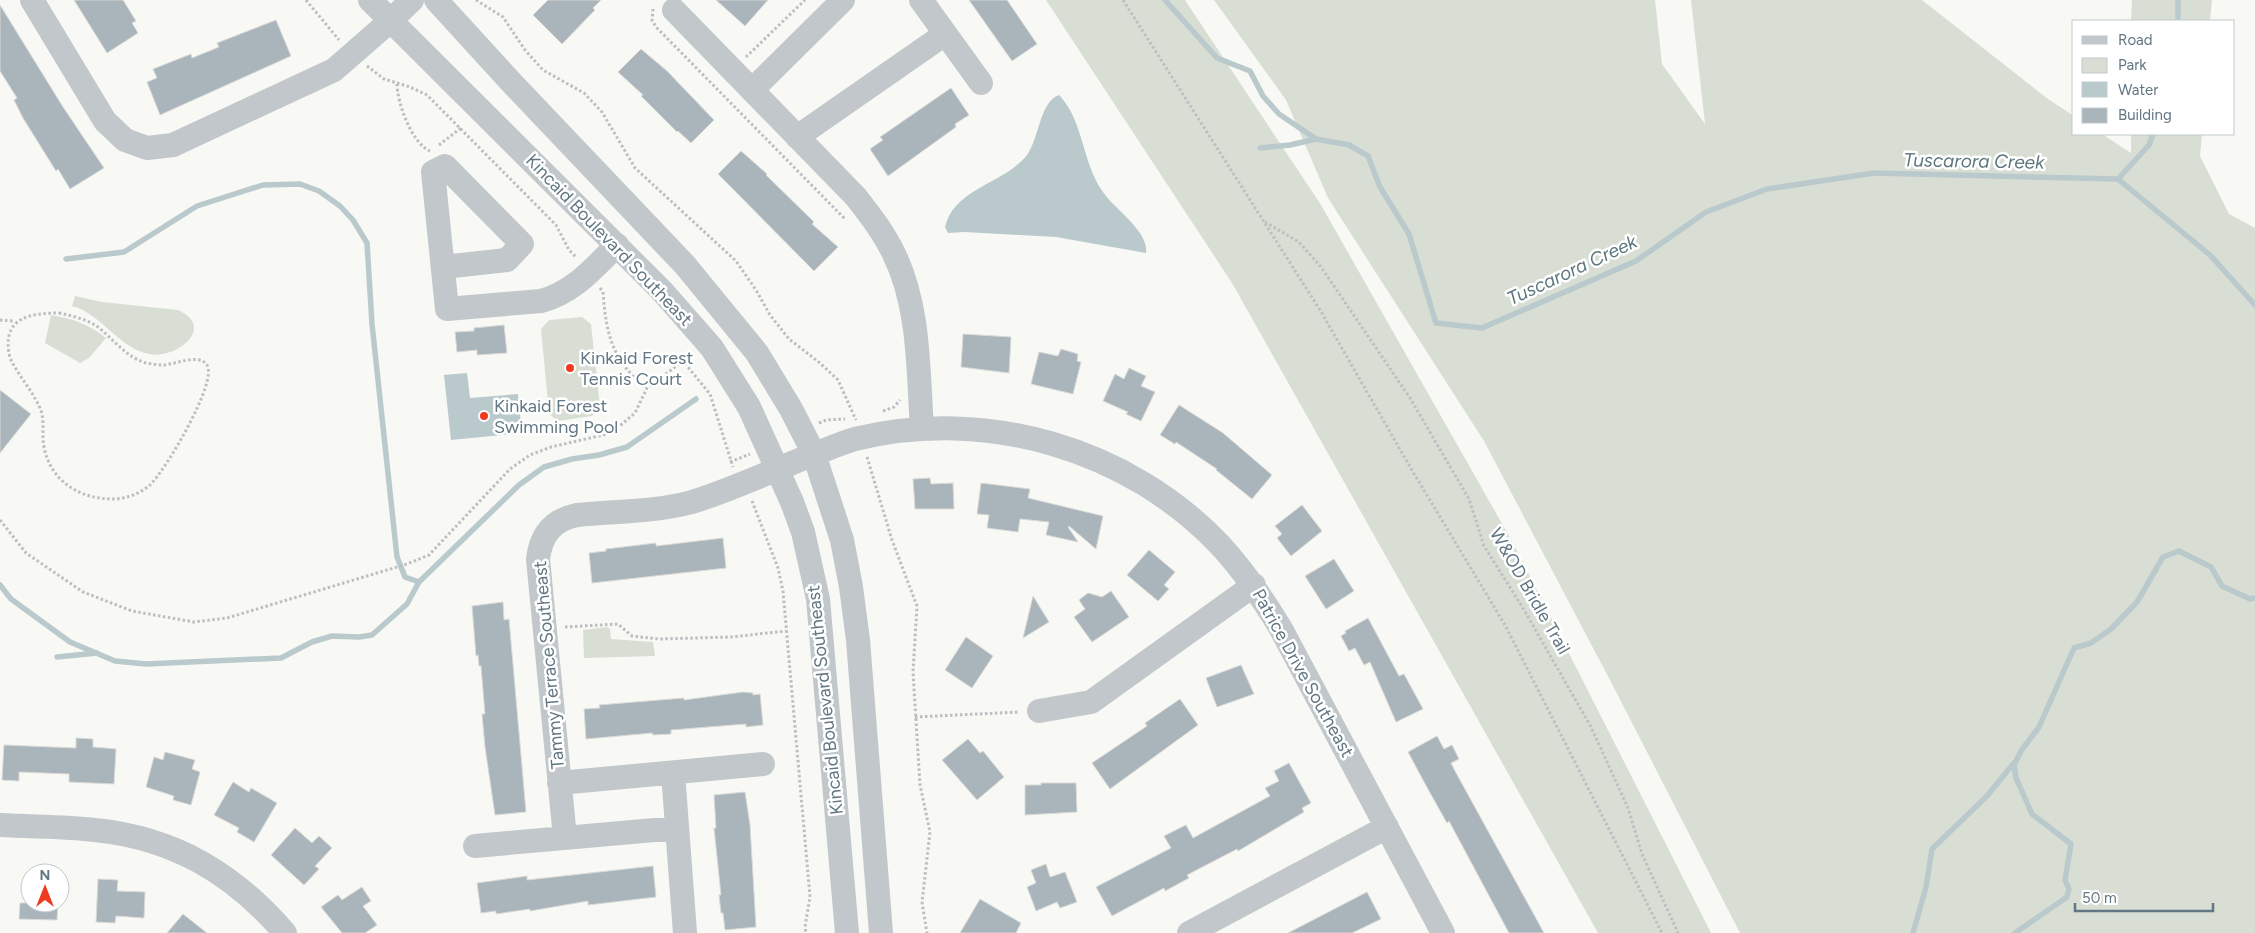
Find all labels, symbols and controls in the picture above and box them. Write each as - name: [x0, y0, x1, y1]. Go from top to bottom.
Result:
- legend: [2072, 20, 2235, 135]
- text: Road: [2118, 31, 2153, 49]
- text: Park: [2118, 56, 2147, 74]
- text: Water: [2118, 81, 2158, 99]
- text: Building: [2118, 106, 2172, 124]
- water label: Tuscarora Creek: [1904, 148, 2045, 174]
- street label: Kincaid Boulevard Southeast: [521, 150, 697, 331]
- water label: Tuscarora Creek: [1503, 230, 1641, 310]
- place label: Kinkaid Forest Tennis Court: [580, 347, 693, 390]
- marker: Kinkaid Forest Tennis Court: [564, 362, 576, 374]
- place label: Kinkaid Forest Swimming Pool: [494, 395, 618, 438]
- marker: Kinkaid Forest Swimming Pool: [478, 410, 490, 422]
- street label: W&OD Bridle Trail: [1485, 524, 1575, 658]
- street label: Tammy Terrace Southeast: [529, 560, 569, 770]
- street label: Kincaid Boulevard Southeast: [802, 584, 848, 816]
- street label: Patrice Drive Southeast: [1248, 585, 1359, 761]
- north arrow: [20, 863, 70, 913]
- text: N: [40, 867, 50, 884]
- scale bar: [2075, 880, 2212, 912]
- text: 50 m: [2082, 889, 2117, 907]

